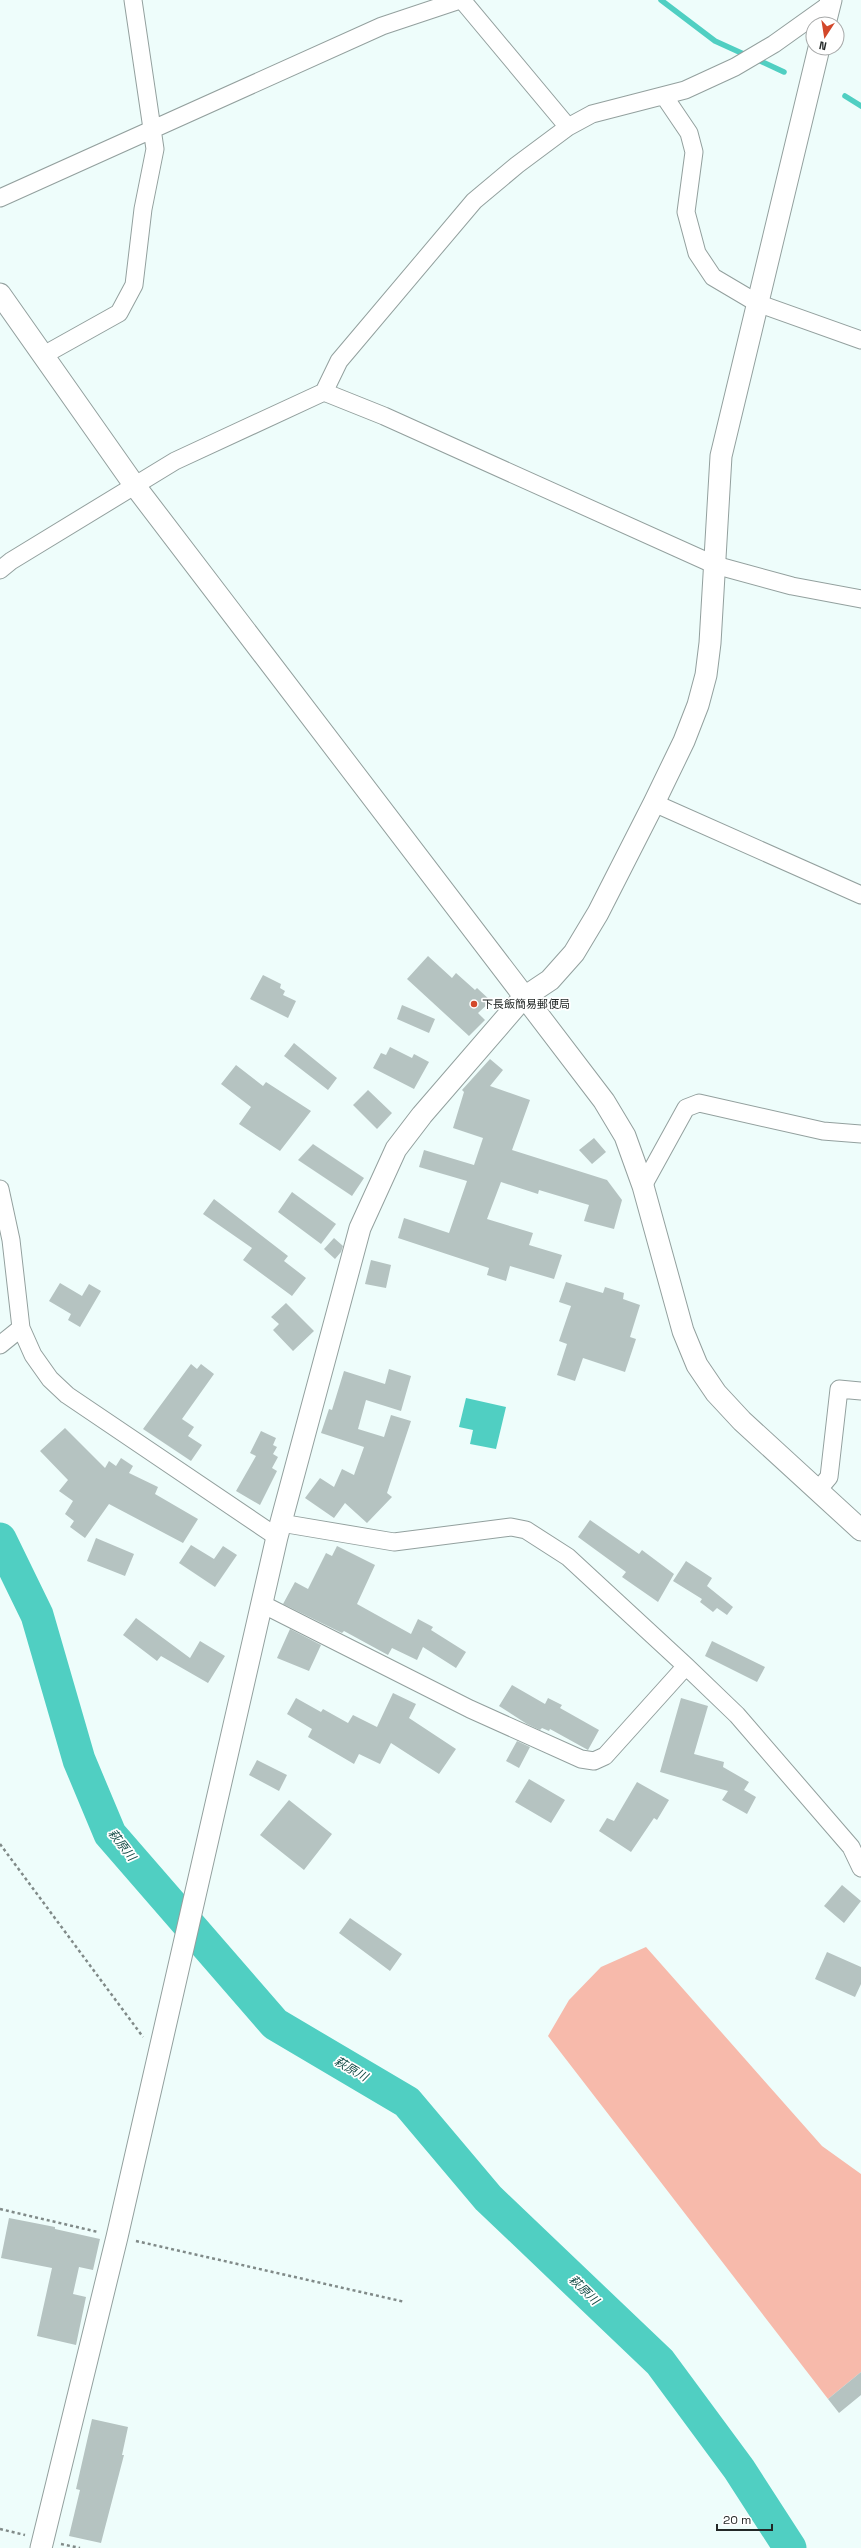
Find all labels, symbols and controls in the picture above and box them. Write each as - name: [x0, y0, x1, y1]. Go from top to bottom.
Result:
- north arrow: [805, 16, 845, 56]
- text: N: [818, 38, 828, 53]
- place label: 下長飯簡易郵便局: [482, 997, 570, 1011]
- marker: 下長飯簡易郵便局: [469, 999, 479, 1009]
- water label: 萩原川: [105, 1826, 141, 1866]
- water label: 萩原川: [331, 2053, 372, 2086]
- water label: 萩原川: [565, 2272, 604, 2310]
- scale bar: [717, 2506, 772, 2532]
- text: 20 m: [723, 2512, 751, 2528]

